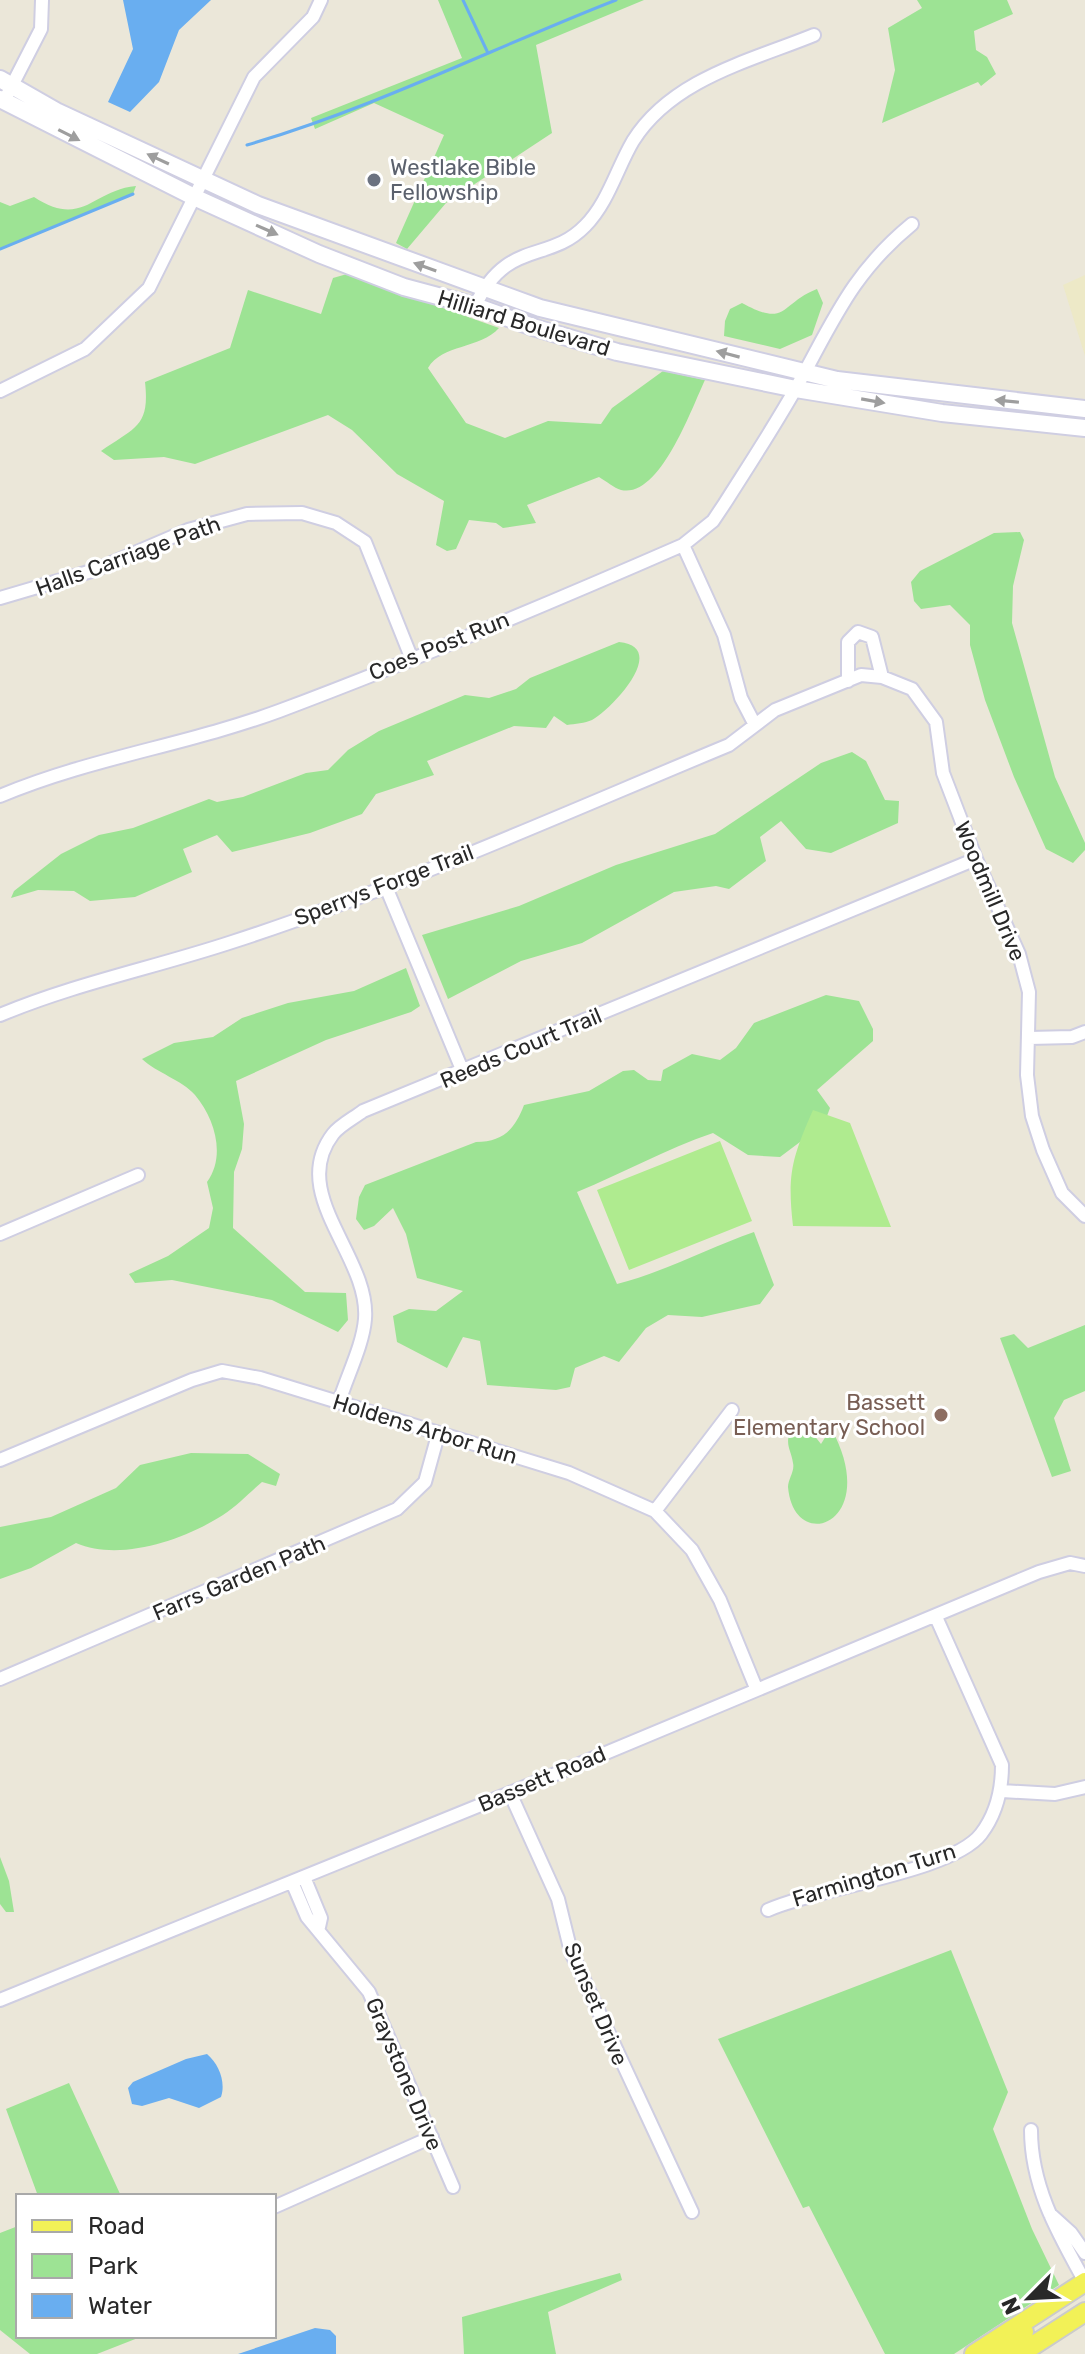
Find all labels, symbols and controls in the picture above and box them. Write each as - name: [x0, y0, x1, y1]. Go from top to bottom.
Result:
- one-way arrow: [58, 127, 80, 141]
- one-way arrow: [146, 152, 170, 166]
- place label: Westlake Bible Fellowship: [390, 154, 536, 206]
- marker: Westlake Bible Fellowship: [365, 171, 383, 189]
- one-way arrow: [255, 224, 279, 237]
- one-way arrow: [412, 261, 436, 273]
- street label: Hilliard Boulevard: [435, 284, 613, 362]
- one-way arrow: [716, 347, 740, 360]
- one-way arrow: [860, 395, 885, 408]
- one-way arrow: [994, 395, 1019, 408]
- street label: Halls Carriage Path: [32, 510, 224, 602]
- street label: Coes Post Run: [365, 606, 513, 686]
- street label: Woodmill Drive: [948, 817, 1032, 965]
- street label: Sperrys Forge Trail: [291, 838, 477, 932]
- street label: Reeds Court Trail: [436, 1002, 606, 1094]
- street label: Holdens Arbor Run: [329, 1388, 521, 1470]
- place label: Bassett Elementary School: [733, 1389, 925, 1441]
- marker: Bassett Elementary School: [932, 1406, 950, 1424]
- street label: Farrs Garden Path: [149, 1529, 329, 1627]
- street label: Bassett Road: [474, 1740, 610, 1818]
- street label: Farmington Turn: [789, 1837, 959, 1913]
- street label: Sunset Drive: [558, 1939, 634, 2069]
- street label: Graystone Drive: [360, 1994, 448, 2154]
- legend: [16, 2194, 276, 2338]
- text: Road: [88, 2212, 145, 2240]
- text: Park: [88, 2252, 139, 2280]
- north arrow: [989, 2258, 1069, 2338]
- text: Water: [88, 2292, 152, 2320]
- text: N: [996, 2293, 1027, 2319]

